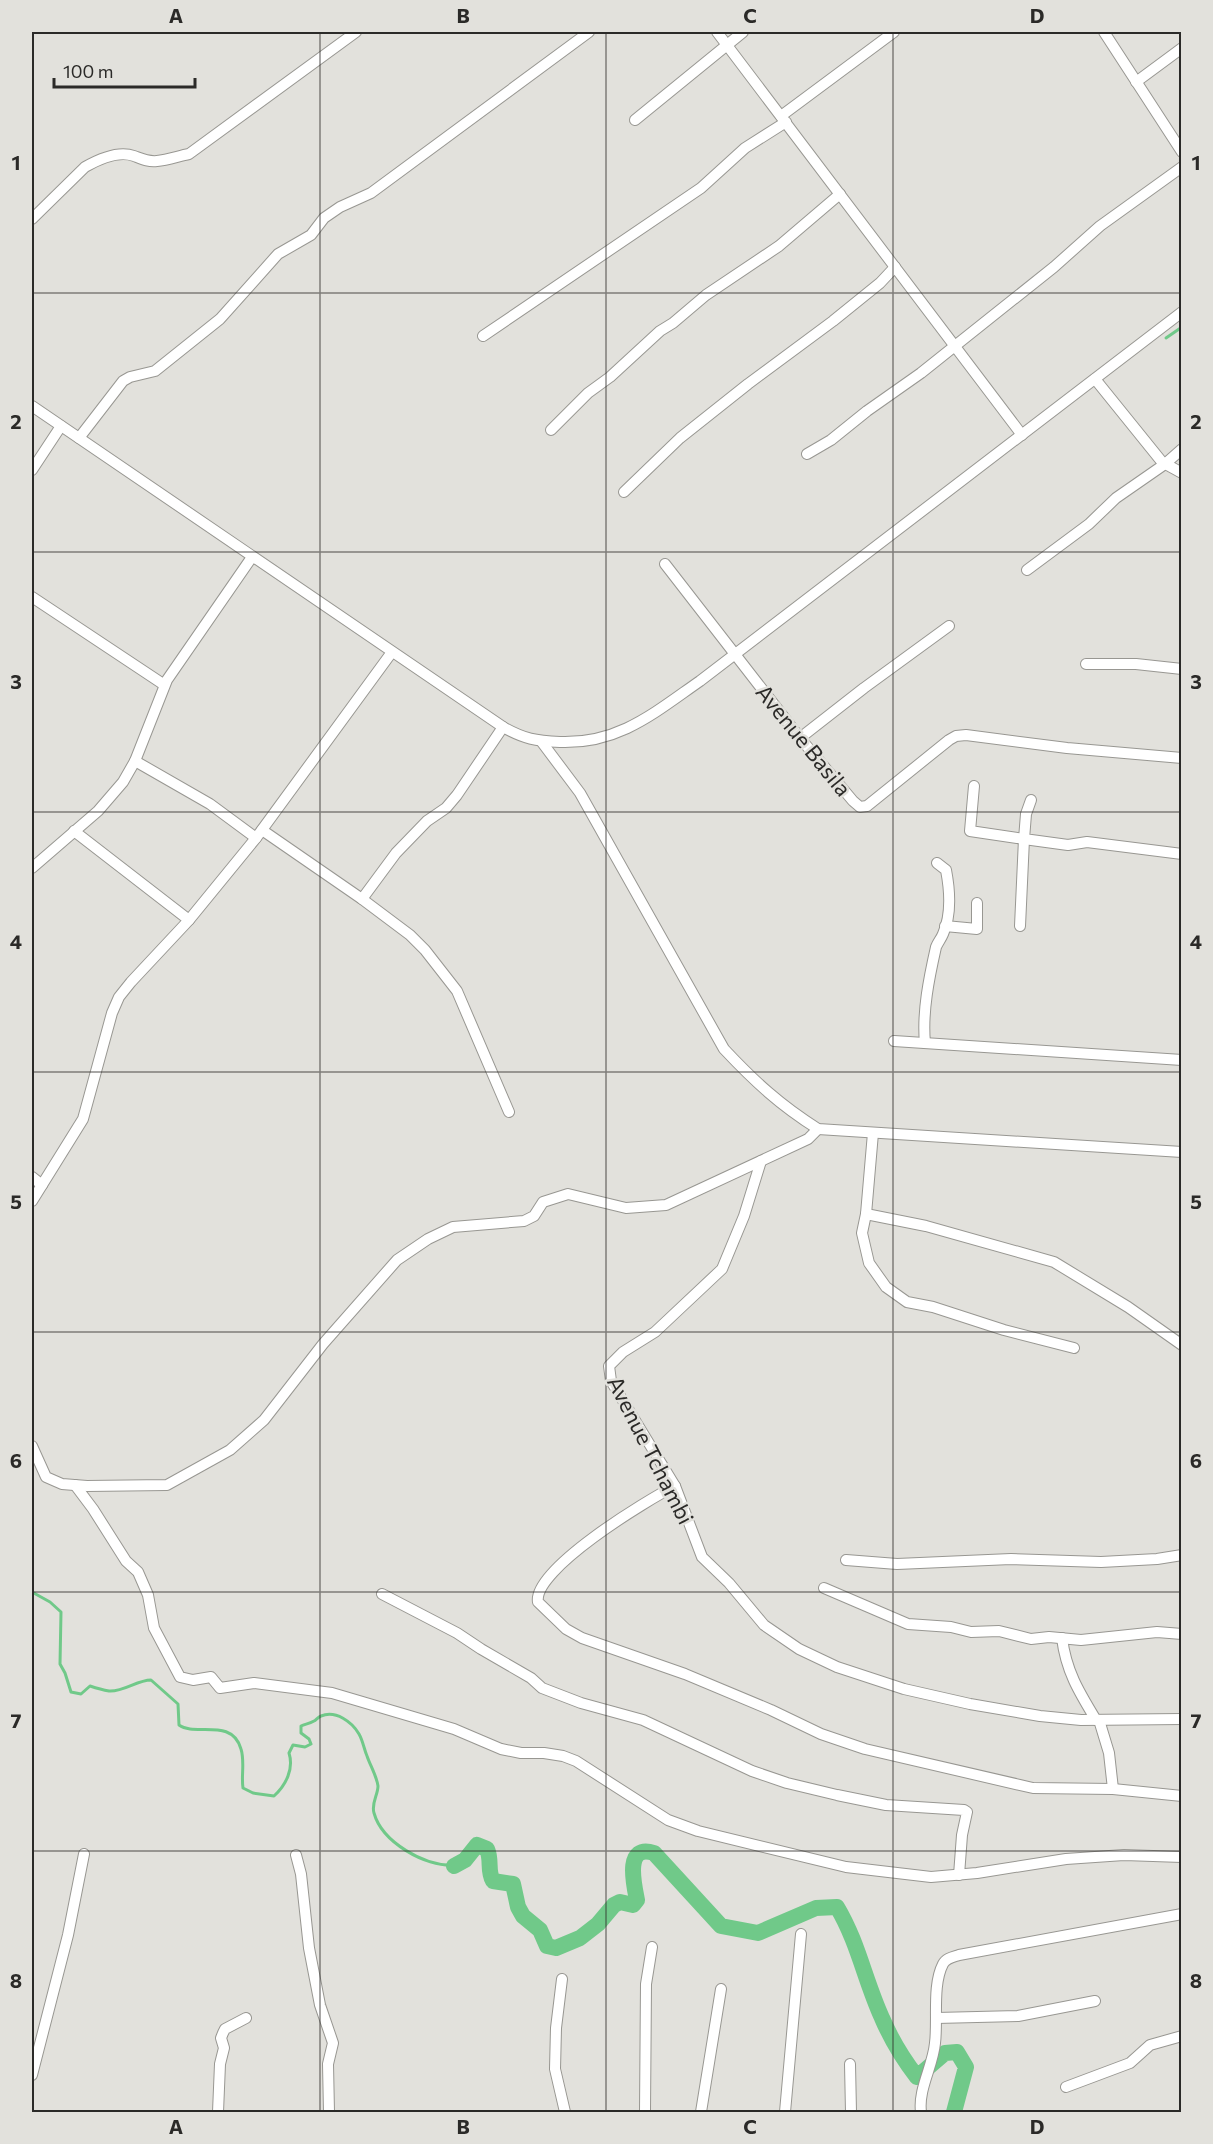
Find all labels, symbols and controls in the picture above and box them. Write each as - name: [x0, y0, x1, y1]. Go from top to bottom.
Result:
- text: A: [169, 3, 183, 27]
- text: B: [456, 3, 470, 27]
- text: C: [743, 3, 757, 27]
- text: D: [1030, 3, 1044, 27]
- scale bar: [54, 51, 195, 89]
- text: 100 m: [63, 60, 113, 82]
- text: 1: [11, 150, 21, 174]
- text: 1: [1191, 150, 1201, 174]
- text: 2: [10, 409, 22, 433]
- text: 2: [1190, 409, 1202, 433]
- text: 3: [10, 669, 22, 693]
- text: 3: [1190, 669, 1202, 693]
- street label: Avenue Basila: [751, 679, 857, 801]
- text: 4: [10, 929, 22, 953]
- text: 4: [1190, 929, 1202, 953]
- text: 5: [10, 1189, 22, 1213]
- text: 5: [1190, 1189, 1202, 1213]
- street label: Avenue Tchambi: [602, 1371, 700, 1529]
- text: 6: [10, 1448, 22, 1472]
- text: 6: [1190, 1448, 1202, 1472]
- text: 7: [11, 1708, 22, 1732]
- text: 7: [1191, 1708, 1202, 1732]
- text: 8: [10, 1968, 22, 1992]
- text: 8: [1190, 1968, 1202, 1992]
- text: A: [169, 2114, 183, 2138]
- text: B: [456, 2114, 470, 2138]
- text: C: [743, 2114, 757, 2138]
- text: D: [1030, 2114, 1044, 2138]

